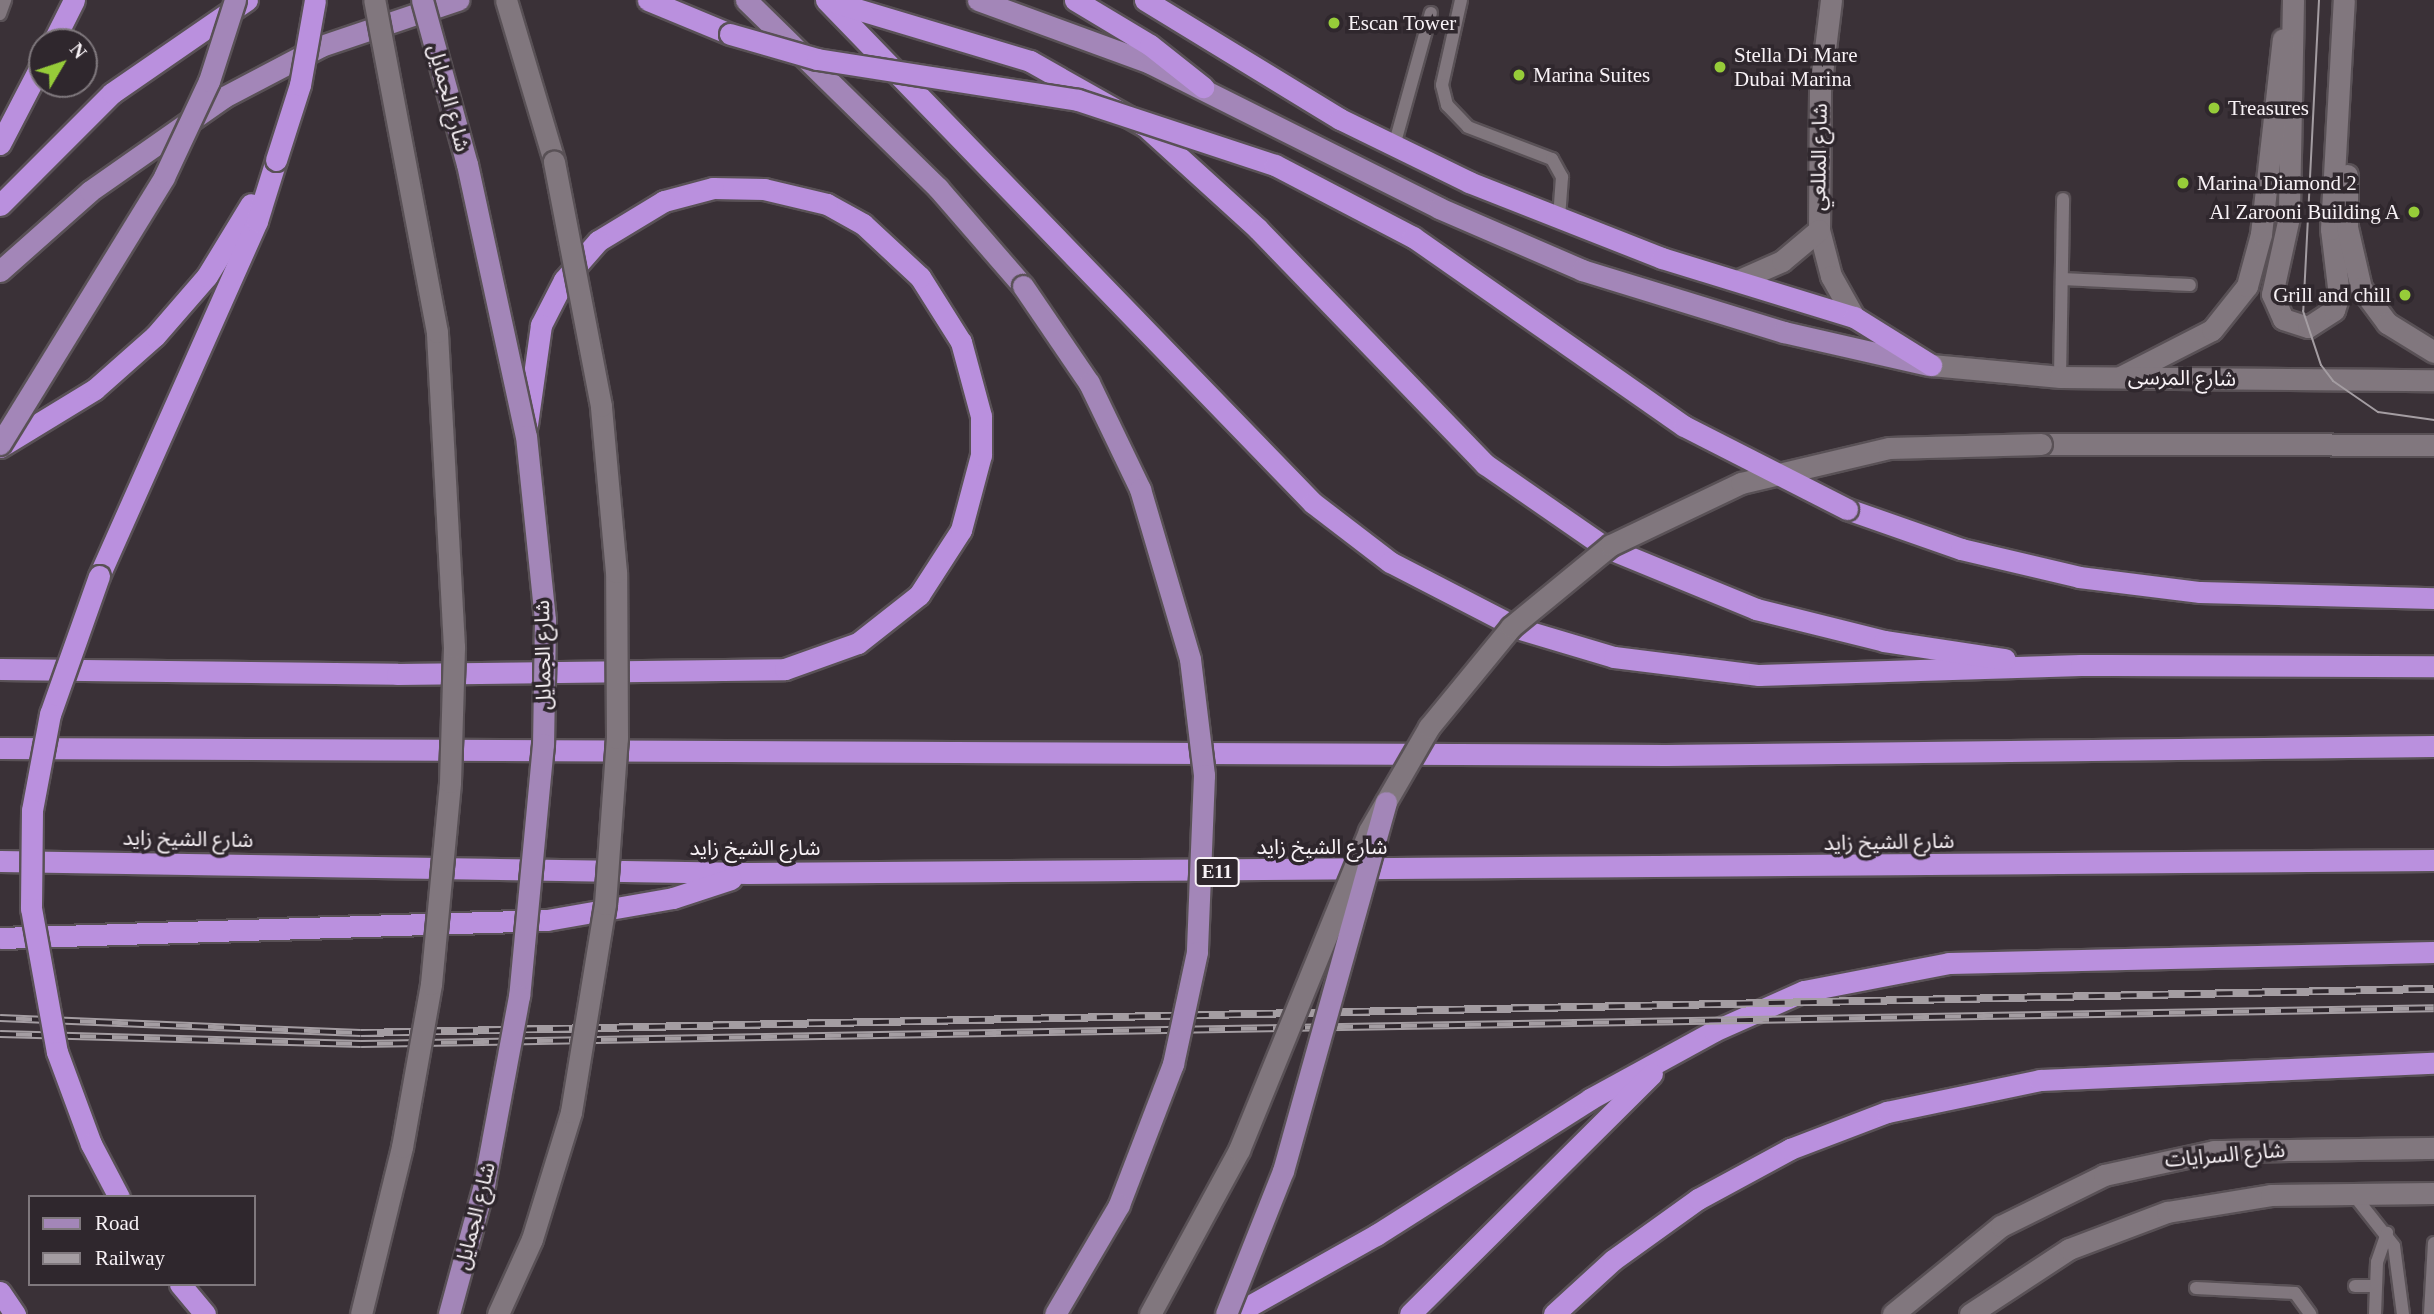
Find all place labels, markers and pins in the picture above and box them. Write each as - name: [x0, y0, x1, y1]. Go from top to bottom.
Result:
- place label: Escan Tower: [1348, 10, 1457, 36]
- marker: Escan Tower: [1326, 15, 1342, 31]
- place label: Stella Di Mare Dubai Marina: [1734, 42, 1858, 92]
- marker: Stella Di Mare Dubai Marina: [1712, 59, 1728, 75]
- place label: Marina Suites: [1533, 62, 1650, 88]
- marker: Marina Suites: [1511, 67, 1527, 83]
- place label: Treasures: [2228, 95, 2309, 121]
- marker: Treasures: [2206, 100, 2222, 116]
- place label: Marina Diamond 2: [2197, 170, 2357, 196]
- marker: Marina Diamond 2: [2175, 175, 2191, 191]
- place label: Al Zarooni Building A: [2208, 199, 2400, 225]
- marker: Al Zarooni Building A: [2406, 204, 2422, 220]
- place label: Grill and chill: [2273, 282, 2391, 308]
- marker: Grill and chill: [2397, 287, 2413, 303]

